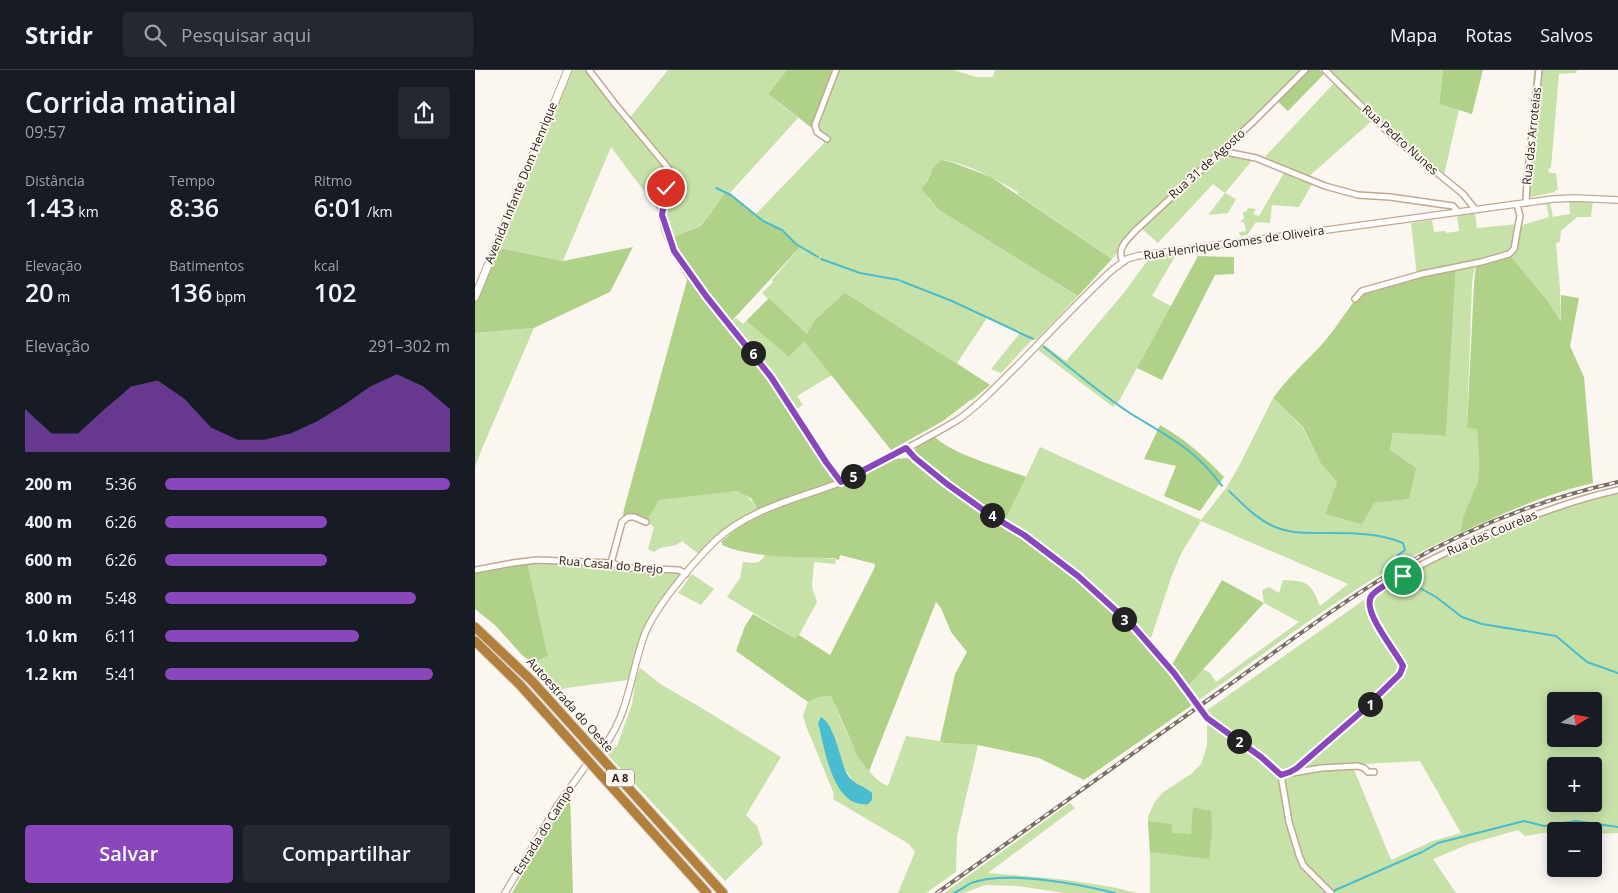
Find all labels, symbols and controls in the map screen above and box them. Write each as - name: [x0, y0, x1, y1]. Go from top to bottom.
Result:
- search box: [123, 12, 473, 57]
- text: Stridr: [25, 18, 93, 51]
- icon: search: [141, 21, 169, 49]
- text: Pesquisar aqui: [181, 22, 311, 48]
- text: Mapa: [1390, 23, 1437, 47]
- text: Rotas: [1465, 23, 1512, 47]
- text: Salvos: [1540, 23, 1593, 47]
- text: Corrida matinal: [25, 83, 236, 121]
- street label: Rua das Arroteias: [1518, 86, 1545, 186]
- button: share: [398, 87, 450, 139]
- street label: Avenida Infante Dom Henrique: [480, 99, 561, 266]
- street label: Rua Pedro Nunes: [1358, 101, 1442, 179]
- text: 09:57: [25, 121, 66, 143]
- street label: Rua 31 de Agosto: [1165, 125, 1248, 202]
- pin: [645, 167, 687, 209]
- text: Distância: [25, 171, 85, 190]
- text: Tempo: [169, 171, 215, 190]
- text: Ritmo: [314, 171, 352, 190]
- icon: check: [652, 174, 680, 202]
- text: 1.43: [25, 190, 75, 224]
- text: 8:36: [169, 190, 219, 224]
- text: 6:01: [314, 190, 363, 224]
- text: km: [75, 202, 99, 221]
- text: /km: [363, 202, 392, 221]
- street label: Rua Henrique Gomes de Oliveira: [1142, 221, 1325, 264]
- text: Elevação: [25, 256, 82, 275]
- text: Batimentos: [169, 256, 244, 275]
- text: kcal: [314, 256, 339, 275]
- text: 20: [25, 275, 54, 309]
- text: 136: [169, 275, 212, 309]
- text: 102: [314, 275, 357, 309]
- text: m: [54, 287, 70, 306]
- text: bpm: [212, 287, 246, 306]
- text: Elevação: [25, 335, 90, 357]
- text: 291–302 m: [368, 335, 450, 357]
- pin: 6: [741, 340, 765, 366]
- text: 6: [749, 344, 758, 363]
- pin: 5: [841, 464, 865, 488]
- text: 5: [849, 467, 858, 486]
- text: 200 m: [25, 473, 72, 495]
- text: 5:36: [105, 473, 137, 495]
- pin: 4: [979, 502, 1005, 528]
- text: 4: [988, 506, 997, 525]
- street label: Rua das Courelas: [1444, 506, 1540, 559]
- text: 400 m: [25, 511, 72, 533]
- text: 6:26: [105, 511, 137, 533]
- text: 600 m: [25, 549, 72, 571]
- text: 6:26: [105, 549, 137, 571]
- street label: Rua Casal do Brejo: [558, 551, 664, 578]
- pin: [1382, 555, 1424, 597]
- icon: arrive: [1389, 562, 1417, 590]
- text: 800 m: [25, 587, 72, 609]
- text: 5:48: [105, 587, 137, 609]
- pin: 3: [1111, 606, 1137, 632]
- text: 3: [1120, 610, 1129, 629]
- text: 1.0 km: [25, 625, 78, 647]
- text: 6:11: [105, 625, 137, 647]
- street label: Autoestrada do Oeste: [523, 654, 618, 756]
- text: 1.2 km: [25, 663, 78, 685]
- text: 5:41: [105, 663, 137, 685]
- pin: 1: [1357, 692, 1383, 716]
- north arrow: [1547, 692, 1603, 748]
- map controls: [1547, 692, 1602, 877]
- text: 1: [1366, 695, 1375, 714]
- pin: 2: [1227, 728, 1251, 754]
- text: 2: [1235, 732, 1244, 751]
- button: +: [1547, 757, 1602, 812]
- road number: A 8: [606, 770, 634, 786]
- street label: Estrada do Campo: [509, 782, 578, 878]
- button: −: [1547, 822, 1602, 877]
- button: Salvar: [25, 825, 233, 883]
- button: Compartilhar: [243, 825, 450, 883]

